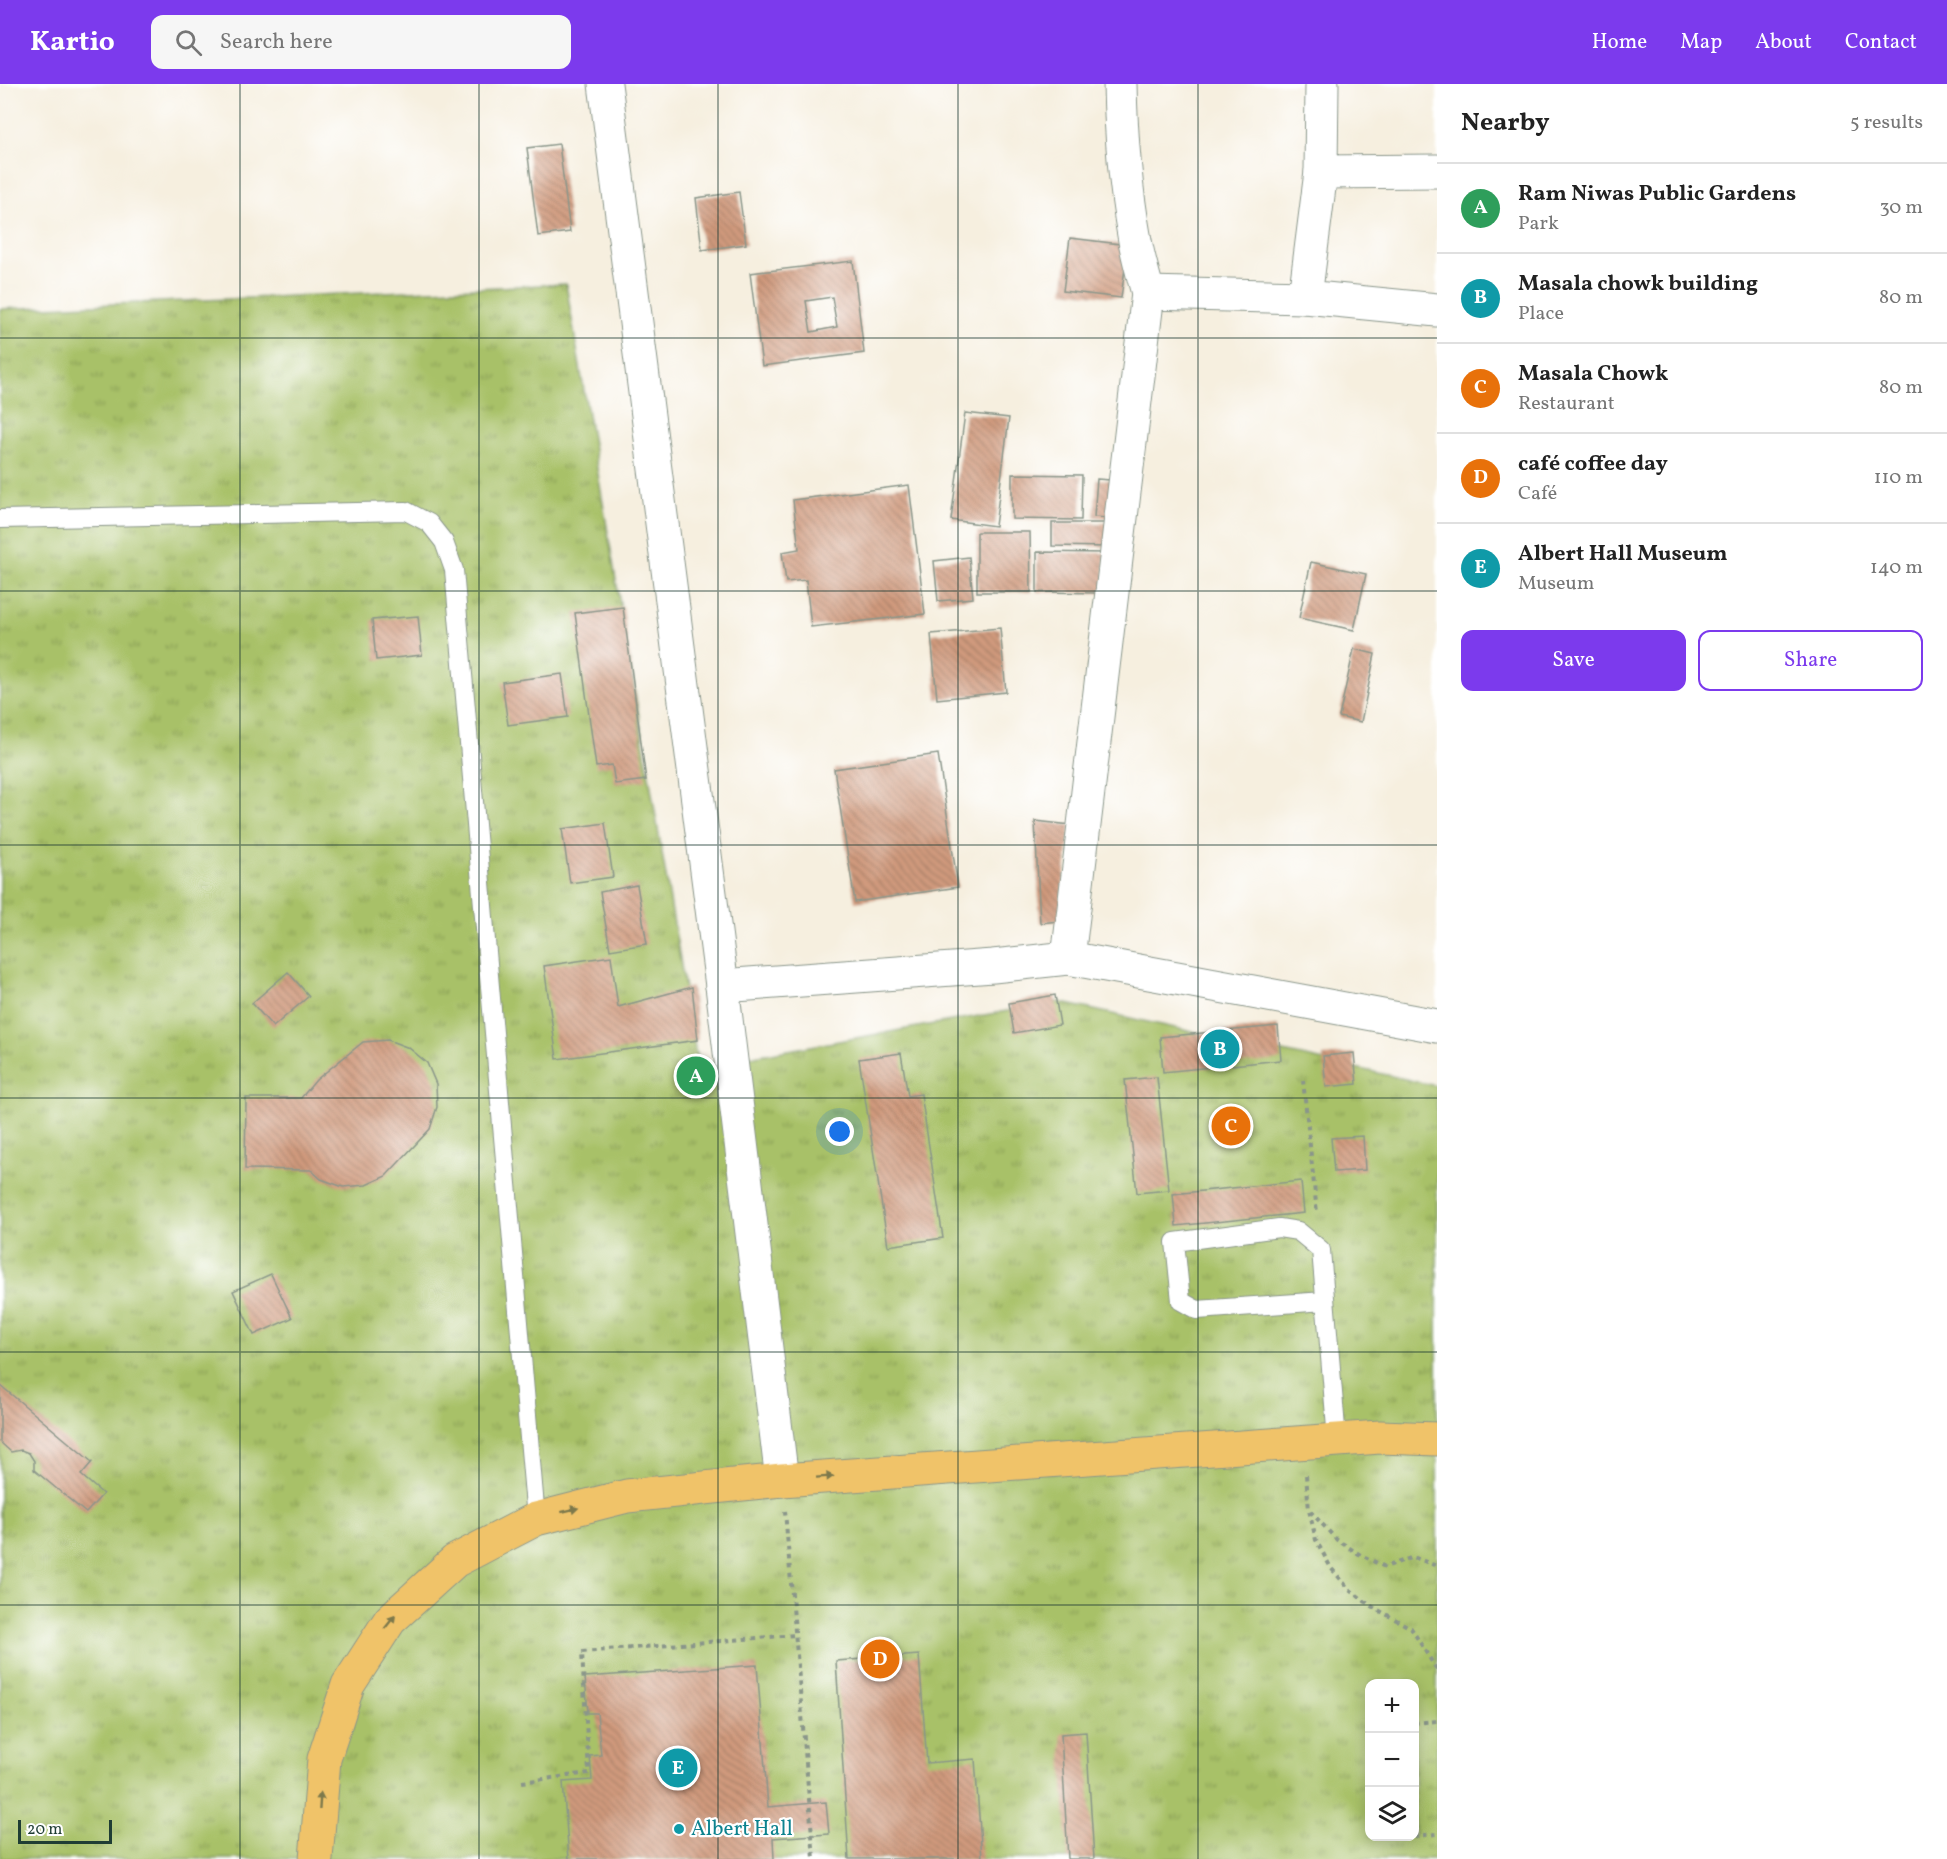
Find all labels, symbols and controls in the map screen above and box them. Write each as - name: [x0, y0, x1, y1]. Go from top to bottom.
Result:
- search box: [151, 15, 571, 69]
- text: Kartio: [30, 23, 115, 62]
- icon: search: [172, 26, 205, 59]
- text: Search here: [220, 27, 333, 58]
- text: Home: [1592, 28, 1647, 57]
- text: Map: [1680, 28, 1722, 57]
- text: About: [1755, 28, 1812, 57]
- text: Contact: [1845, 28, 1917, 57]
- text: Nearby: [1461, 105, 1550, 141]
- text: 5 results: [1850, 109, 1923, 137]
- text: Ram Niwas Public Gardens: [1518, 179, 1796, 210]
- text: A: [1473, 194, 1488, 222]
- text: 30 m: [1879, 194, 1923, 222]
- text: Park: [1518, 210, 1559, 238]
- text: Masala chowk building: [1518, 269, 1758, 300]
- text: B: [1474, 284, 1487, 312]
- text: 80 m: [1879, 284, 1923, 312]
- text: Place: [1518, 300, 1564, 328]
- text: Masala Chowk: [1518, 359, 1668, 390]
- text: C: [1474, 374, 1487, 402]
- text: 80 m: [1879, 374, 1923, 402]
- text: Restaurant: [1518, 390, 1615, 418]
- text: café coffee day: [1518, 449, 1668, 480]
- text: D: [1473, 464, 1488, 492]
- text: 110 m: [1874, 464, 1923, 492]
- text: Café: [1518, 480, 1557, 508]
- text: Albert Hall Museum: [1518, 539, 1728, 570]
- text: E: [1474, 554, 1487, 582]
- text: 140 m: [1870, 554, 1923, 582]
- text: Museum: [1518, 570, 1595, 598]
- button: Save: [1461, 630, 1686, 691]
- button: Share: [1698, 630, 1923, 691]
- pin: B: [1200, 1026, 1240, 1072]
- pin: A: [676, 1054, 716, 1098]
- pin: C: [1212, 1104, 1250, 1148]
- your location: [825, 1117, 854, 1146]
- one-way arrow: [816, 1473, 835, 1482]
- one-way arrow: [561, 1505, 579, 1514]
- one-way arrow: [383, 1615, 395, 1630]
- pin: D: [860, 1636, 900, 1682]
- map controls: [1365, 1679, 1419, 1841]
- button: +: [1365, 1679, 1419, 1733]
- button: −: [1365, 1733, 1419, 1787]
- pin: E: [658, 1746, 698, 1790]
- button: layers: [1365, 1787, 1419, 1841]
- one-way arrow: [315, 1791, 325, 1810]
- place label: Albert Hall: [691, 1815, 793, 1844]
- scale bar: [18, 1817, 112, 1844]
- text: 20 m: [27, 1819, 62, 1841]
- marker: Albert Hall: [672, 1822, 686, 1836]

